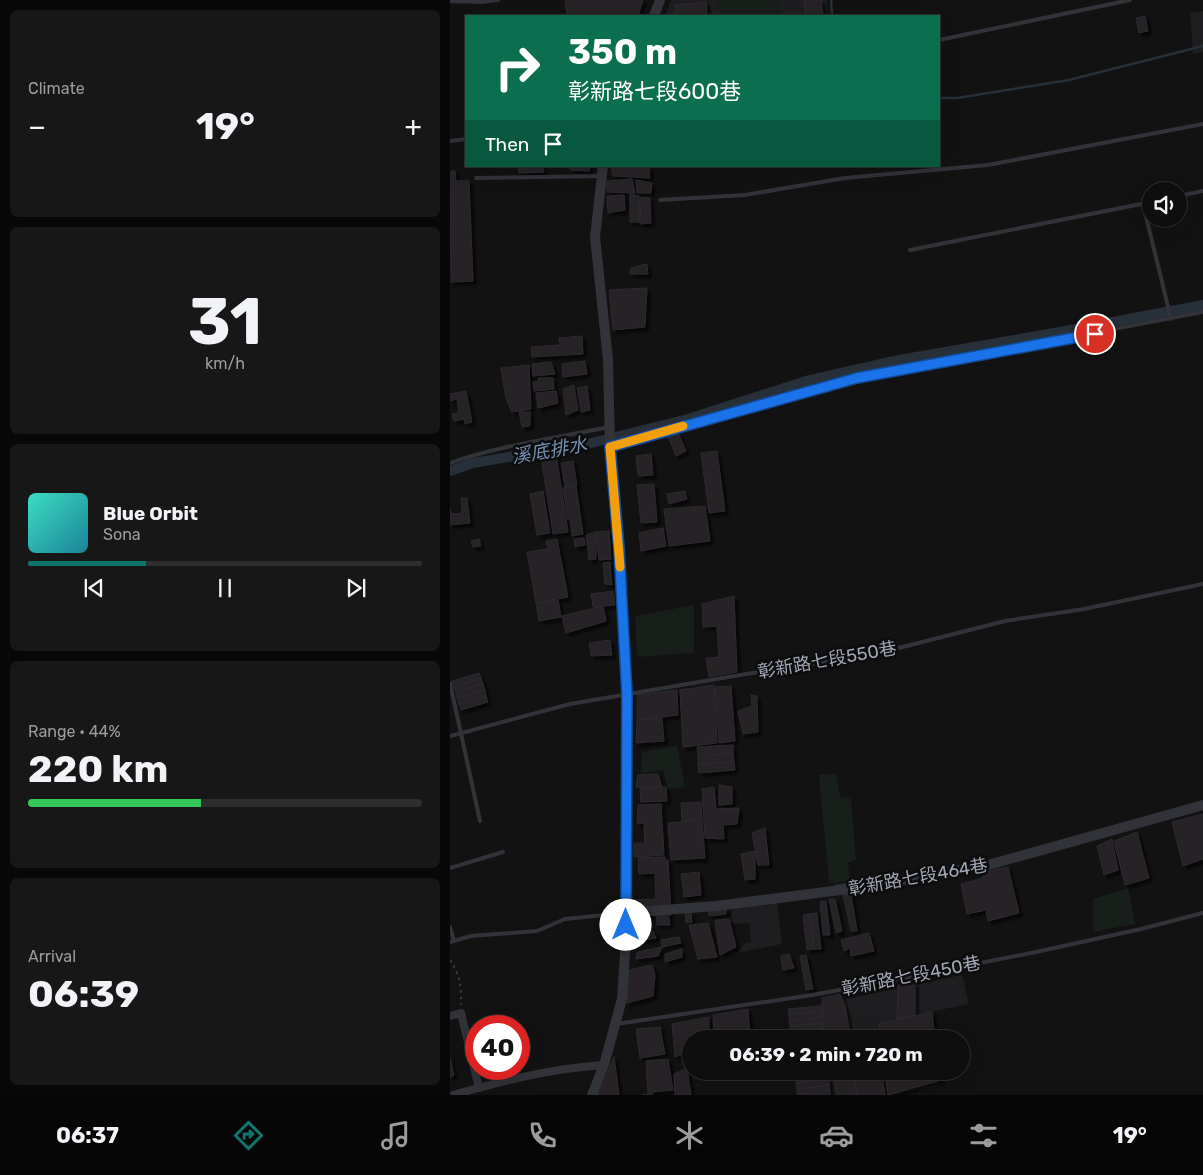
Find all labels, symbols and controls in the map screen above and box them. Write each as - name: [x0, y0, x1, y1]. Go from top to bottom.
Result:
- text: 350 m: [568, 31, 677, 73]
- icon: right: [485, 35, 550, 100]
- text: 彰新路七段600巷: [568, 78, 741, 105]
- text: Climate: [28, 79, 85, 98]
- text: 19°: [196, 103, 255, 149]
- text: −: [28, 110, 46, 143]
- text: +: [405, 110, 422, 143]
- icon: arrive: [539, 130, 567, 158]
- text: Then: [485, 133, 529, 156]
- map controls: [1142, 182, 1187, 227]
- button: sound: [1142, 182, 1187, 227]
- text: 31: [188, 283, 262, 360]
- pin: [1074, 313, 1116, 355]
- icon: arrive: [1081, 320, 1109, 348]
- text: km/h: [205, 354, 245, 373]
- water label: 溪底排水: [510, 432, 589, 468]
- text: Blue Orbit: [103, 502, 198, 525]
- text: Sona: [103, 525, 141, 544]
- icon: previous: [80, 574, 108, 602]
- icon: pause: [211, 574, 239, 602]
- icon: next: [342, 574, 370, 602]
- street label: 彰新路七段550巷: [756, 637, 898, 683]
- text: Range · 44%: [28, 722, 121, 741]
- text: 220 km: [28, 746, 168, 792]
- street label: 彰新路七段464巷: [847, 854, 989, 900]
- position arrow: [599, 898, 651, 950]
- text: Arrival: [28, 947, 76, 966]
- street label: 彰新路七段450巷: [840, 952, 982, 1000]
- text: 06:39: [28, 971, 139, 1017]
- speed limit sign: 40: [465, 1015, 530, 1080]
- text: 06:39 · 2 min · 720 m: [729, 1043, 923, 1066]
- icon: directions: [231, 1118, 266, 1153]
- icon: music: [378, 1118, 413, 1153]
- icon: phone: [525, 1118, 560, 1153]
- icon: climate: [672, 1118, 707, 1153]
- icon: car: [819, 1118, 854, 1153]
- icon: filters: [966, 1118, 1001, 1153]
- text: 06:37: [56, 1122, 119, 1149]
- text: 19°: [1113, 1122, 1147, 1149]

